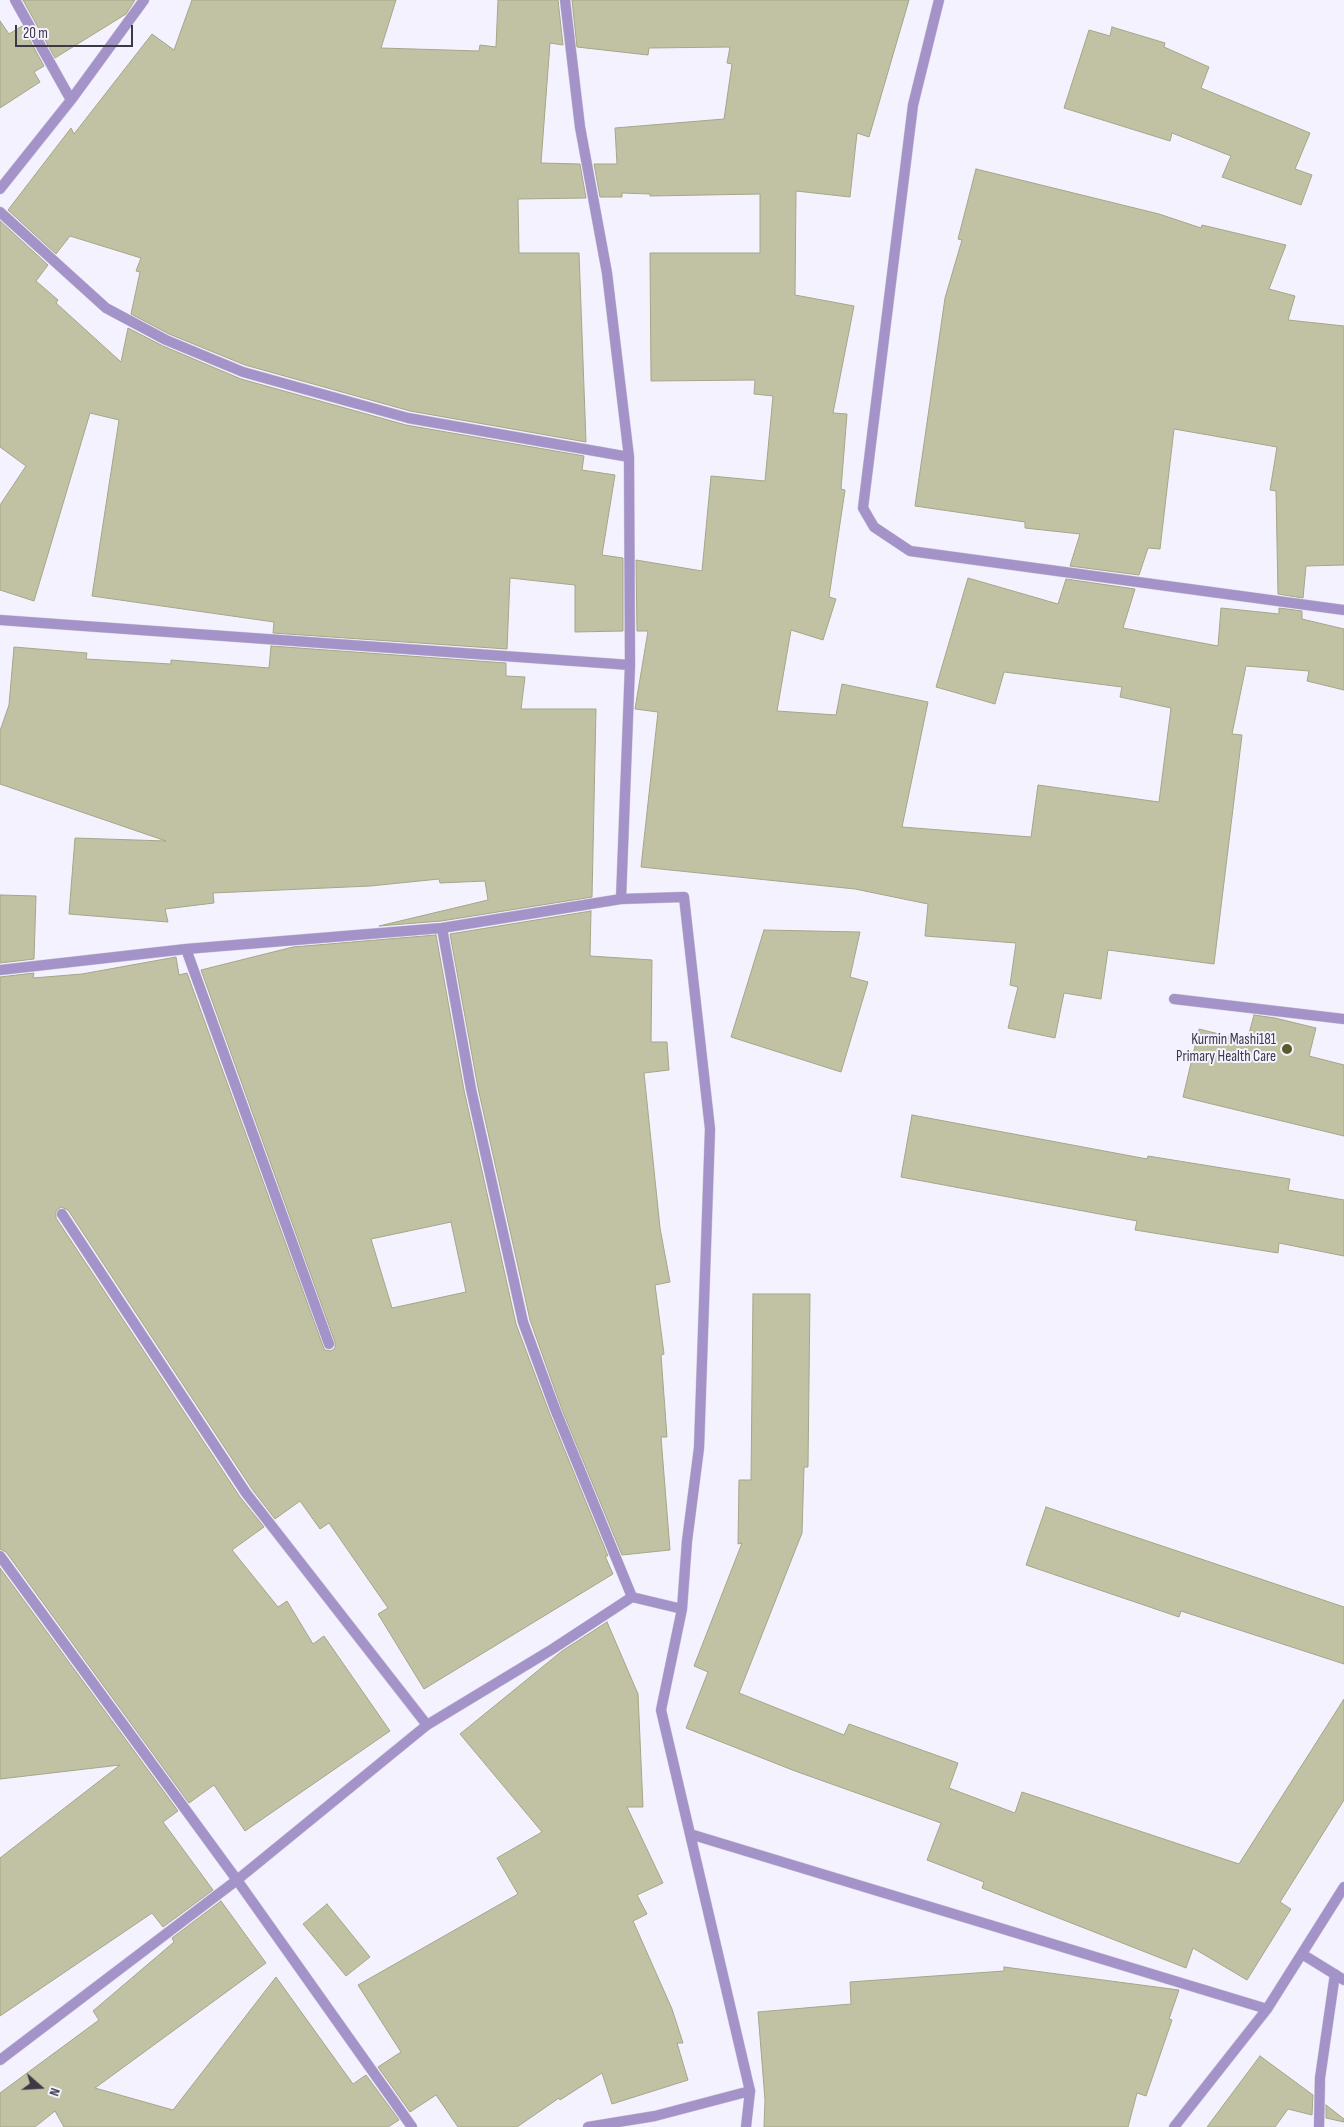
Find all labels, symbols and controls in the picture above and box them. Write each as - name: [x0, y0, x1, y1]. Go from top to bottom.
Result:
- scale bar: [18, 15, 135, 47]
- text: 20 m: [23, 24, 48, 43]
- place label: Kurmin Mashi181 Primary Health Care: [1176, 1031, 1276, 1066]
- marker: Kurmin Mashi181 Primary Health Care: [1280, 1042, 1294, 1056]
- north arrow: [15, 2062, 65, 2112]
- text: N: [45, 2086, 64, 2098]

